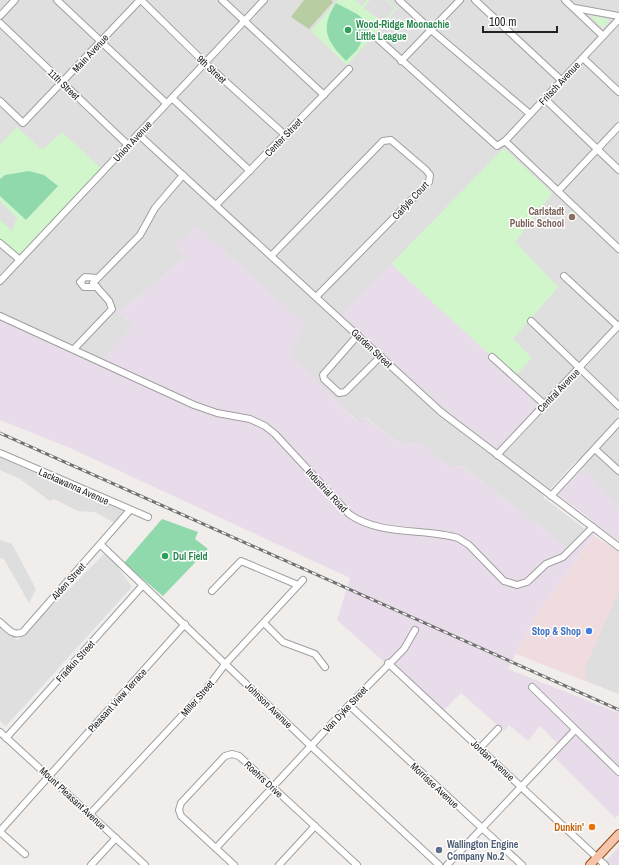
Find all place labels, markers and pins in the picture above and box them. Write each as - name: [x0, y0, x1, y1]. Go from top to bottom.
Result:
- place label: Wood-Ridge Moonachie Little League: [356, 18, 450, 43]
- marker: Wood-Ridge Moonachie Little League: [343, 25, 353, 35]
- place label: Carlstadt Public School: [510, 205, 564, 230]
- marker: Carlstadt Public School: [567, 212, 577, 222]
- place label: Dul Field: [173, 550, 208, 563]
- marker: Dul Field: [160, 551, 170, 561]
- place label: Stop & Shop: [532, 625, 581, 638]
- marker: Stop & Shop: [584, 626, 594, 636]
- place label: Dunkin': [554, 821, 584, 834]
- marker: Dunkin': [587, 822, 597, 832]
- place label: Wallington Engine Company No.2: [447, 838, 519, 863]
- marker: Wallington Engine Company No.2: [434, 845, 444, 855]

